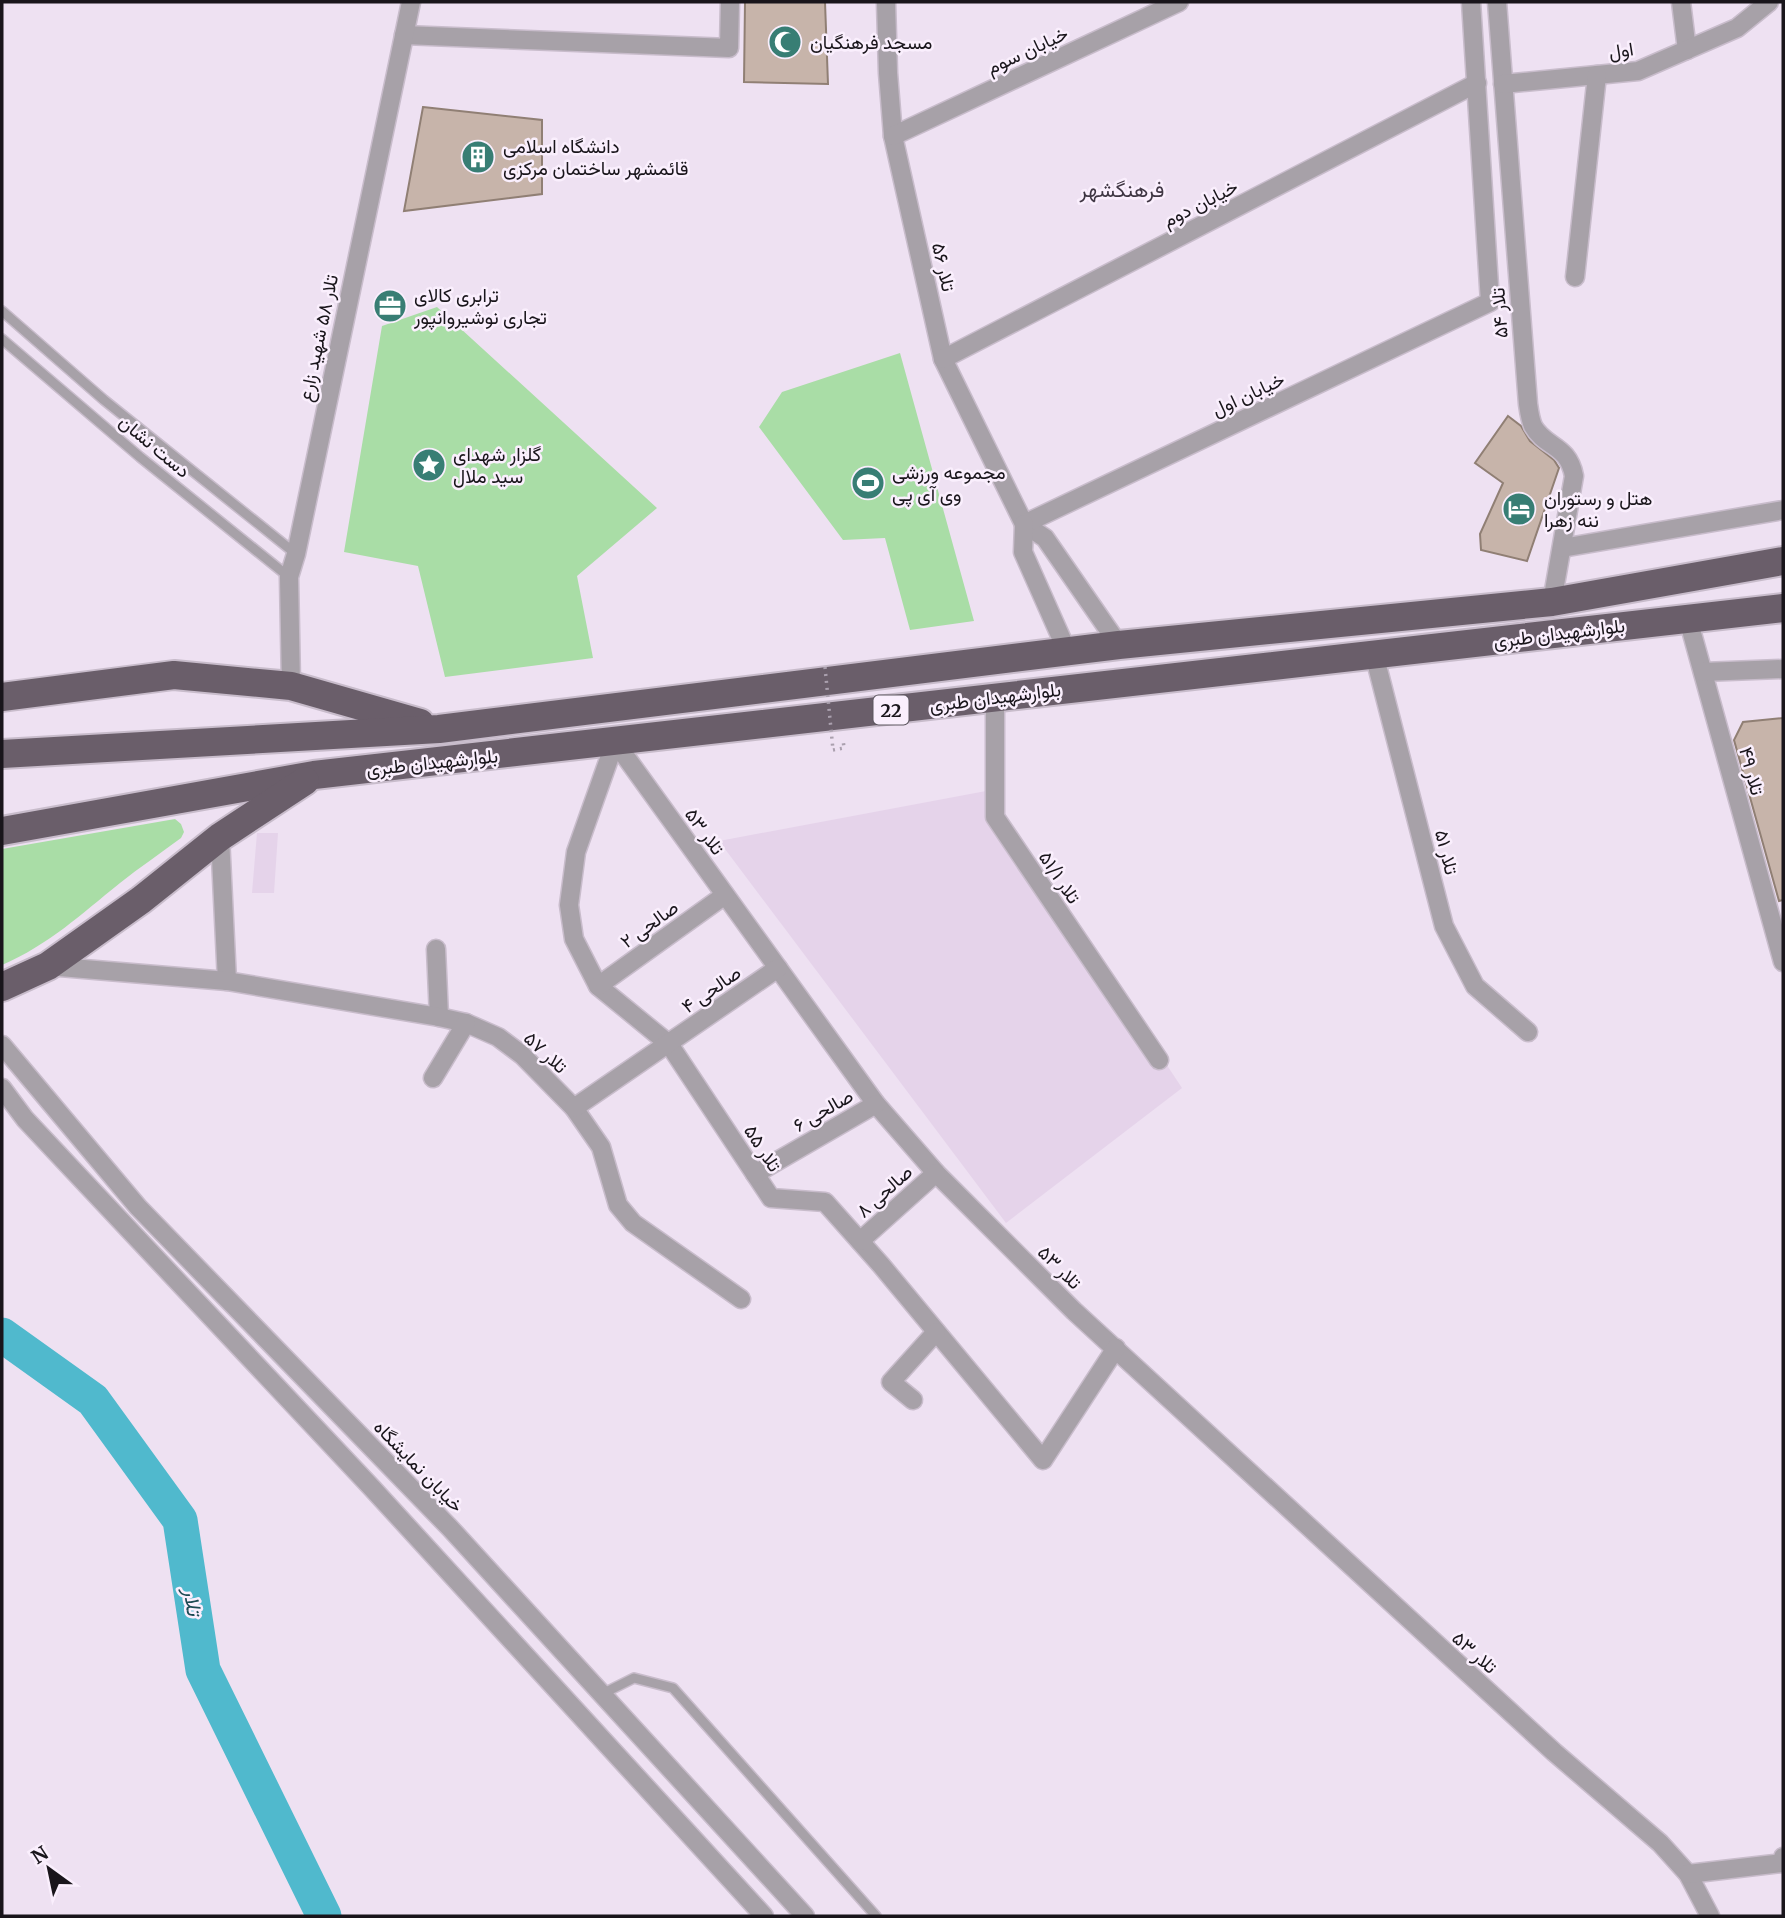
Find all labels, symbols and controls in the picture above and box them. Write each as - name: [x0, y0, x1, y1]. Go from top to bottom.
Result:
- street label: خیابان سوم: [982, 21, 1072, 80]
- mosque icon: مسجد فرهنگیان: [766, 23, 804, 61]
- place label: مسجد فرهنگیان: [810, 30, 932, 54]
- street label: اول: [1607, 36, 1635, 64]
- place label: دانشگاه اسلامی قائمشهر ساختمان مرکزی: [503, 134, 688, 180]
- building icon: دانشگاه اسلامی قائمشهر ساختمان مرکزی: [459, 138, 497, 176]
- street label: خیابان دوم: [1158, 174, 1242, 233]
- district label: فرهنگشهر: [1079, 176, 1164, 203]
- street label: تلار ۵۶: [927, 240, 961, 294]
- street label: تلار ۵۸ شهید زارع: [293, 272, 344, 404]
- place label: ترابری کالای تجاری نوشیروانپور: [413, 283, 547, 331]
- office icon: ترابری کالای تجاری نوشیروانپور: [371, 287, 409, 325]
- street label: تلار ۵۴: [1485, 287, 1513, 339]
- street label: خیابان اول: [1208, 367, 1288, 421]
- street label: دست نشان: [115, 409, 195, 483]
- place label: گلزار شهدای سید ملال: [453, 442, 541, 488]
- place icon: گلزار شهدای سید ملال: [410, 446, 448, 484]
- place label: مجموعه ورزشی وی آی پی: [892, 460, 1006, 508]
- sports icon: مجموعه ورزشی وی آی پی: [849, 464, 887, 502]
- place label: هتل و رستوران ننه زهرا: [1544, 486, 1652, 532]
- hotel icon: هتل و رستوران ننه زهرا: [1500, 490, 1538, 528]
- street label: بلوارشهیدان طبری: [1492, 613, 1626, 653]
- street label: بلوارشهیدان طبری: [928, 677, 1062, 717]
- road number: 22: [874, 696, 908, 724]
- street label: بلوارشهیدان طبری: [365, 743, 499, 781]
- street label: تلار ۴۹: [1734, 744, 1770, 798]
- street label: تلار ۵۳: [680, 803, 730, 859]
- street label: تلار ۵۱: [1430, 827, 1464, 877]
- street label: تلار ۵۱/۱: [1034, 846, 1086, 908]
- street label: صالحی ۲: [615, 895, 683, 953]
- street label: صالحی ۴: [677, 960, 745, 1018]
- street label: تلار ۵۷: [519, 1026, 573, 1078]
- street label: صالحی ۶: [789, 1083, 857, 1137]
- street label: تلار ۵۵: [739, 1120, 787, 1176]
- street label: صالحی ۸: [851, 1160, 917, 1222]
- street label: تلار ۵۳: [1033, 1240, 1087, 1294]
- street label: خیابان نمایشگاه: [369, 1415, 469, 1517]
- water label: تلار: [177, 1585, 209, 1619]
- street label: تلار ۵۳: [1447, 1626, 1503, 1678]
- north arrow: [14, 1834, 84, 1904]
- text: N: [27, 1841, 53, 1869]

